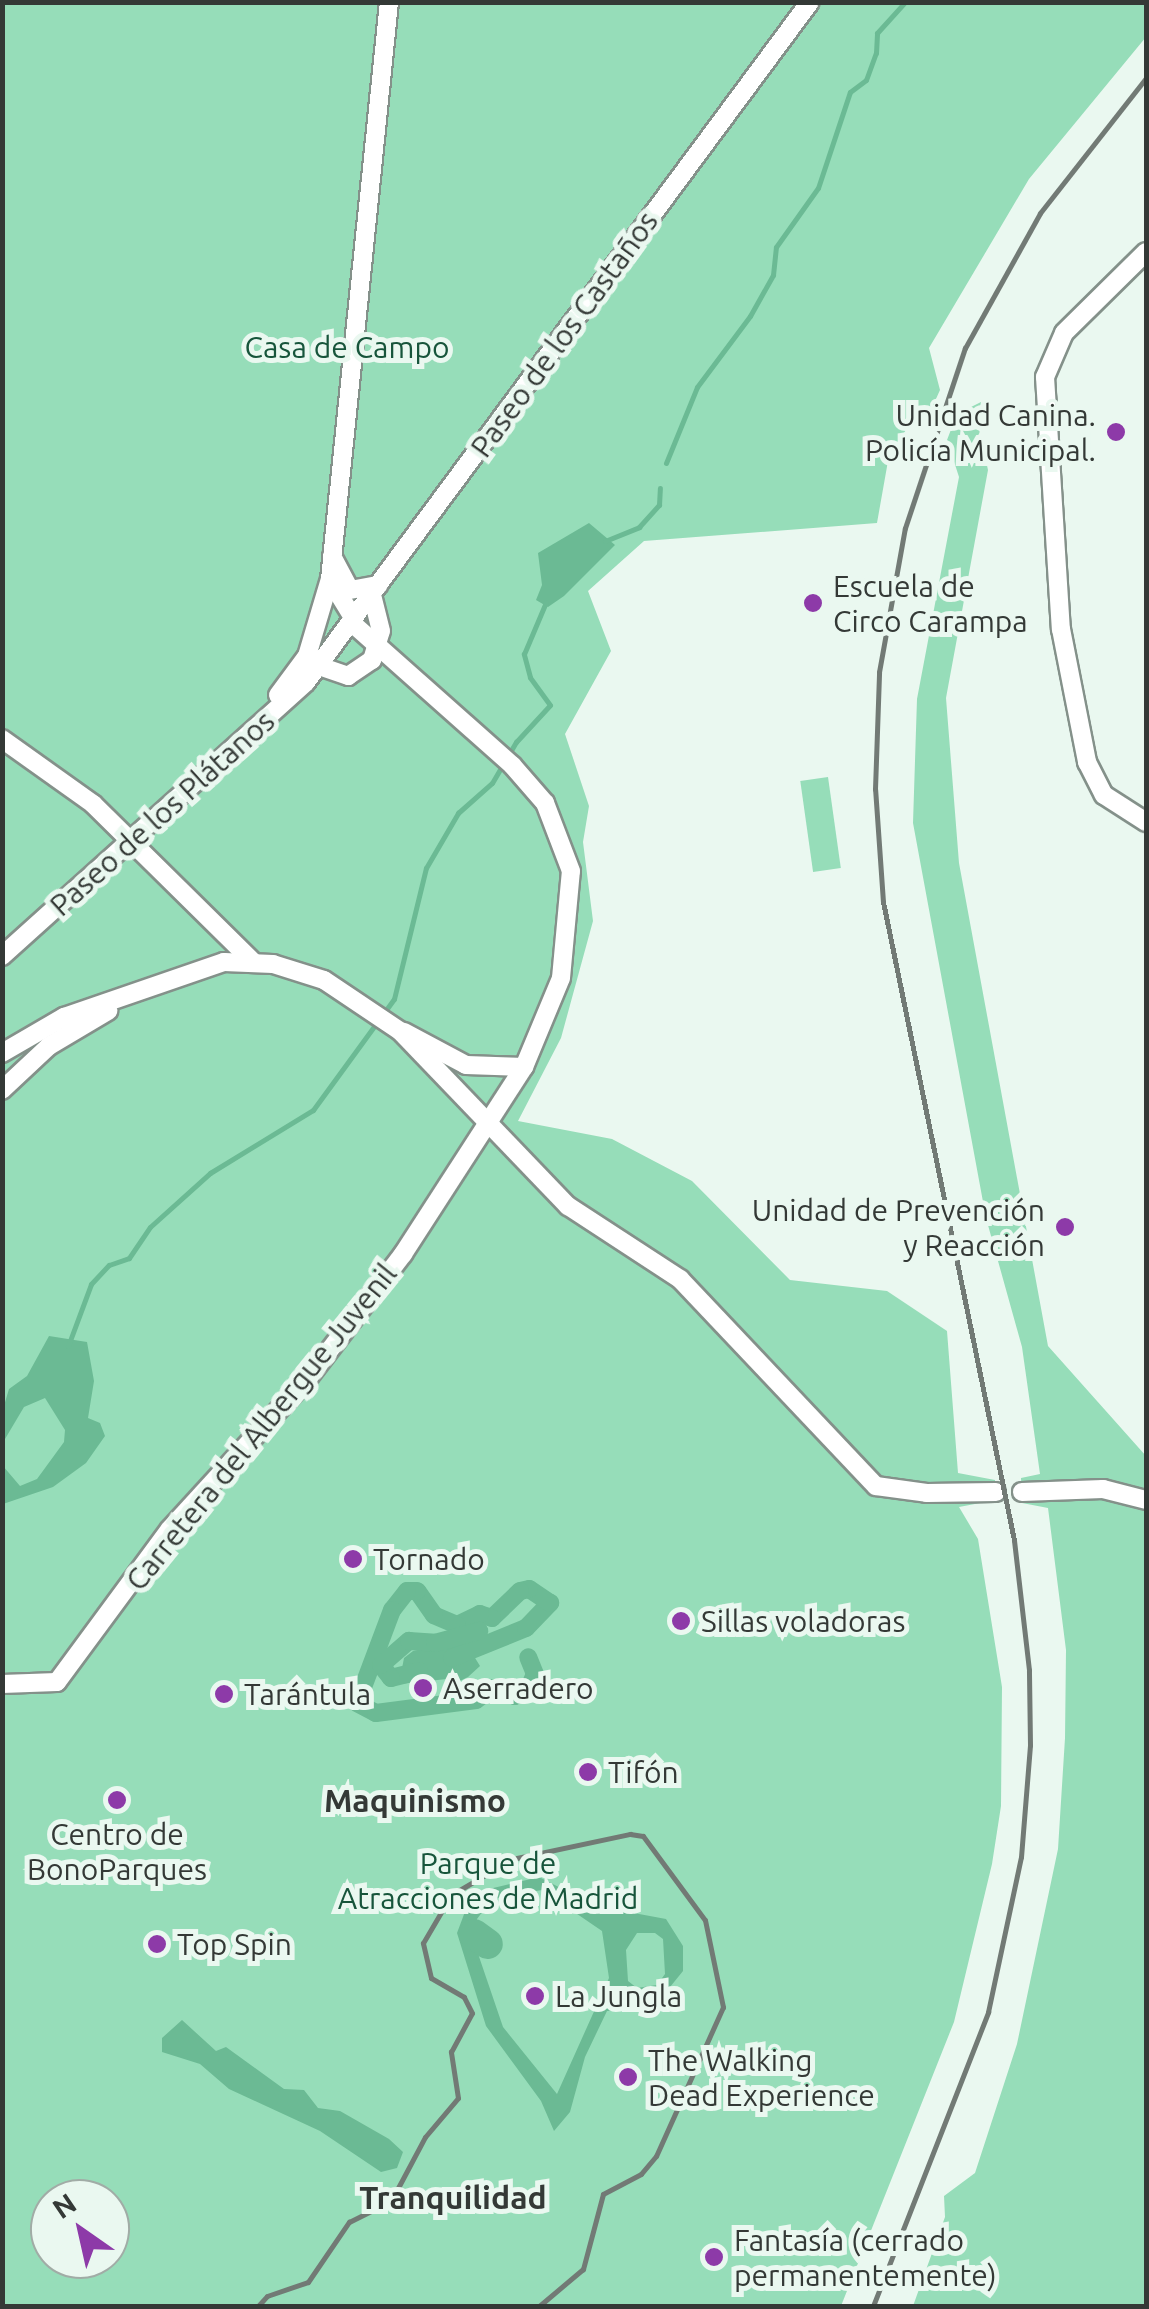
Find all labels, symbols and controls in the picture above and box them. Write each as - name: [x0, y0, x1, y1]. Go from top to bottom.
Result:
- street label: Paseo de los Castaños: [463, 204, 665, 464]
- park label: Casa de Campo: [245, 329, 449, 365]
- place label: Unidad Canina. Policía Municipal.: [865, 397, 1096, 468]
- marker: Unidad Canina. Policía Municipal.: [1105, 421, 1127, 443]
- place label: Escuela de Circo Carampa: [833, 568, 1028, 638]
- marker: Escuela de Circo Carampa: [802, 592, 824, 614]
- street label: Paseo de los Plátanos: [42, 703, 282, 923]
- place label: Unidad de Prevención y Reacción: [752, 1192, 1045, 1262]
- marker: Unidad de Prevención y Reacción: [1054, 1216, 1076, 1238]
- street label: Carretera del Albergue Juvenil: [118, 1256, 404, 1598]
- place label: Tornado: [373, 1541, 485, 1577]
- marker: Tornado: [342, 1548, 364, 1570]
- place label: Sillas voladoras: [701, 1603, 905, 1639]
- marker: Sillas voladoras: [670, 1610, 692, 1632]
- place label: Aserradero: [443, 1670, 594, 1706]
- place label: Tarántula: [244, 1676, 371, 1712]
- marker: Aserradero: [412, 1677, 434, 1699]
- marker: Tarántula: [213, 1683, 235, 1705]
- place label: Tifón: [608, 1754, 679, 1790]
- marker: Tifón: [577, 1761, 599, 1783]
- district label: Maquinismo: [324, 1781, 506, 1819]
- marker: Centro de BonoParques: [106, 1789, 128, 1811]
- place label: Centro de BonoParques: [27, 1816, 207, 1886]
- park label: Parque de Atracciones de Madrid: [338, 1845, 638, 1916]
- place label: Top Spin: [177, 1926, 292, 1962]
- marker: Top Spin: [146, 1933, 168, 1955]
- place label: La Jungla: [555, 1978, 682, 2014]
- marker: La Jungla: [524, 1985, 546, 2007]
- place label: The Walking Dead Experience: [648, 2042, 875, 2112]
- marker: The Walking Dead Experience: [617, 2066, 639, 2088]
- district label: Tranquilidad: [359, 2178, 547, 2216]
- north arrow: [30, 2179, 130, 2279]
- text: N: [47, 2187, 81, 2224]
- place label: Fantasía (cerrado permanentemente): [734, 2222, 997, 2292]
- marker: Fantasía (cerrado permanentemente): [703, 2246, 725, 2268]

